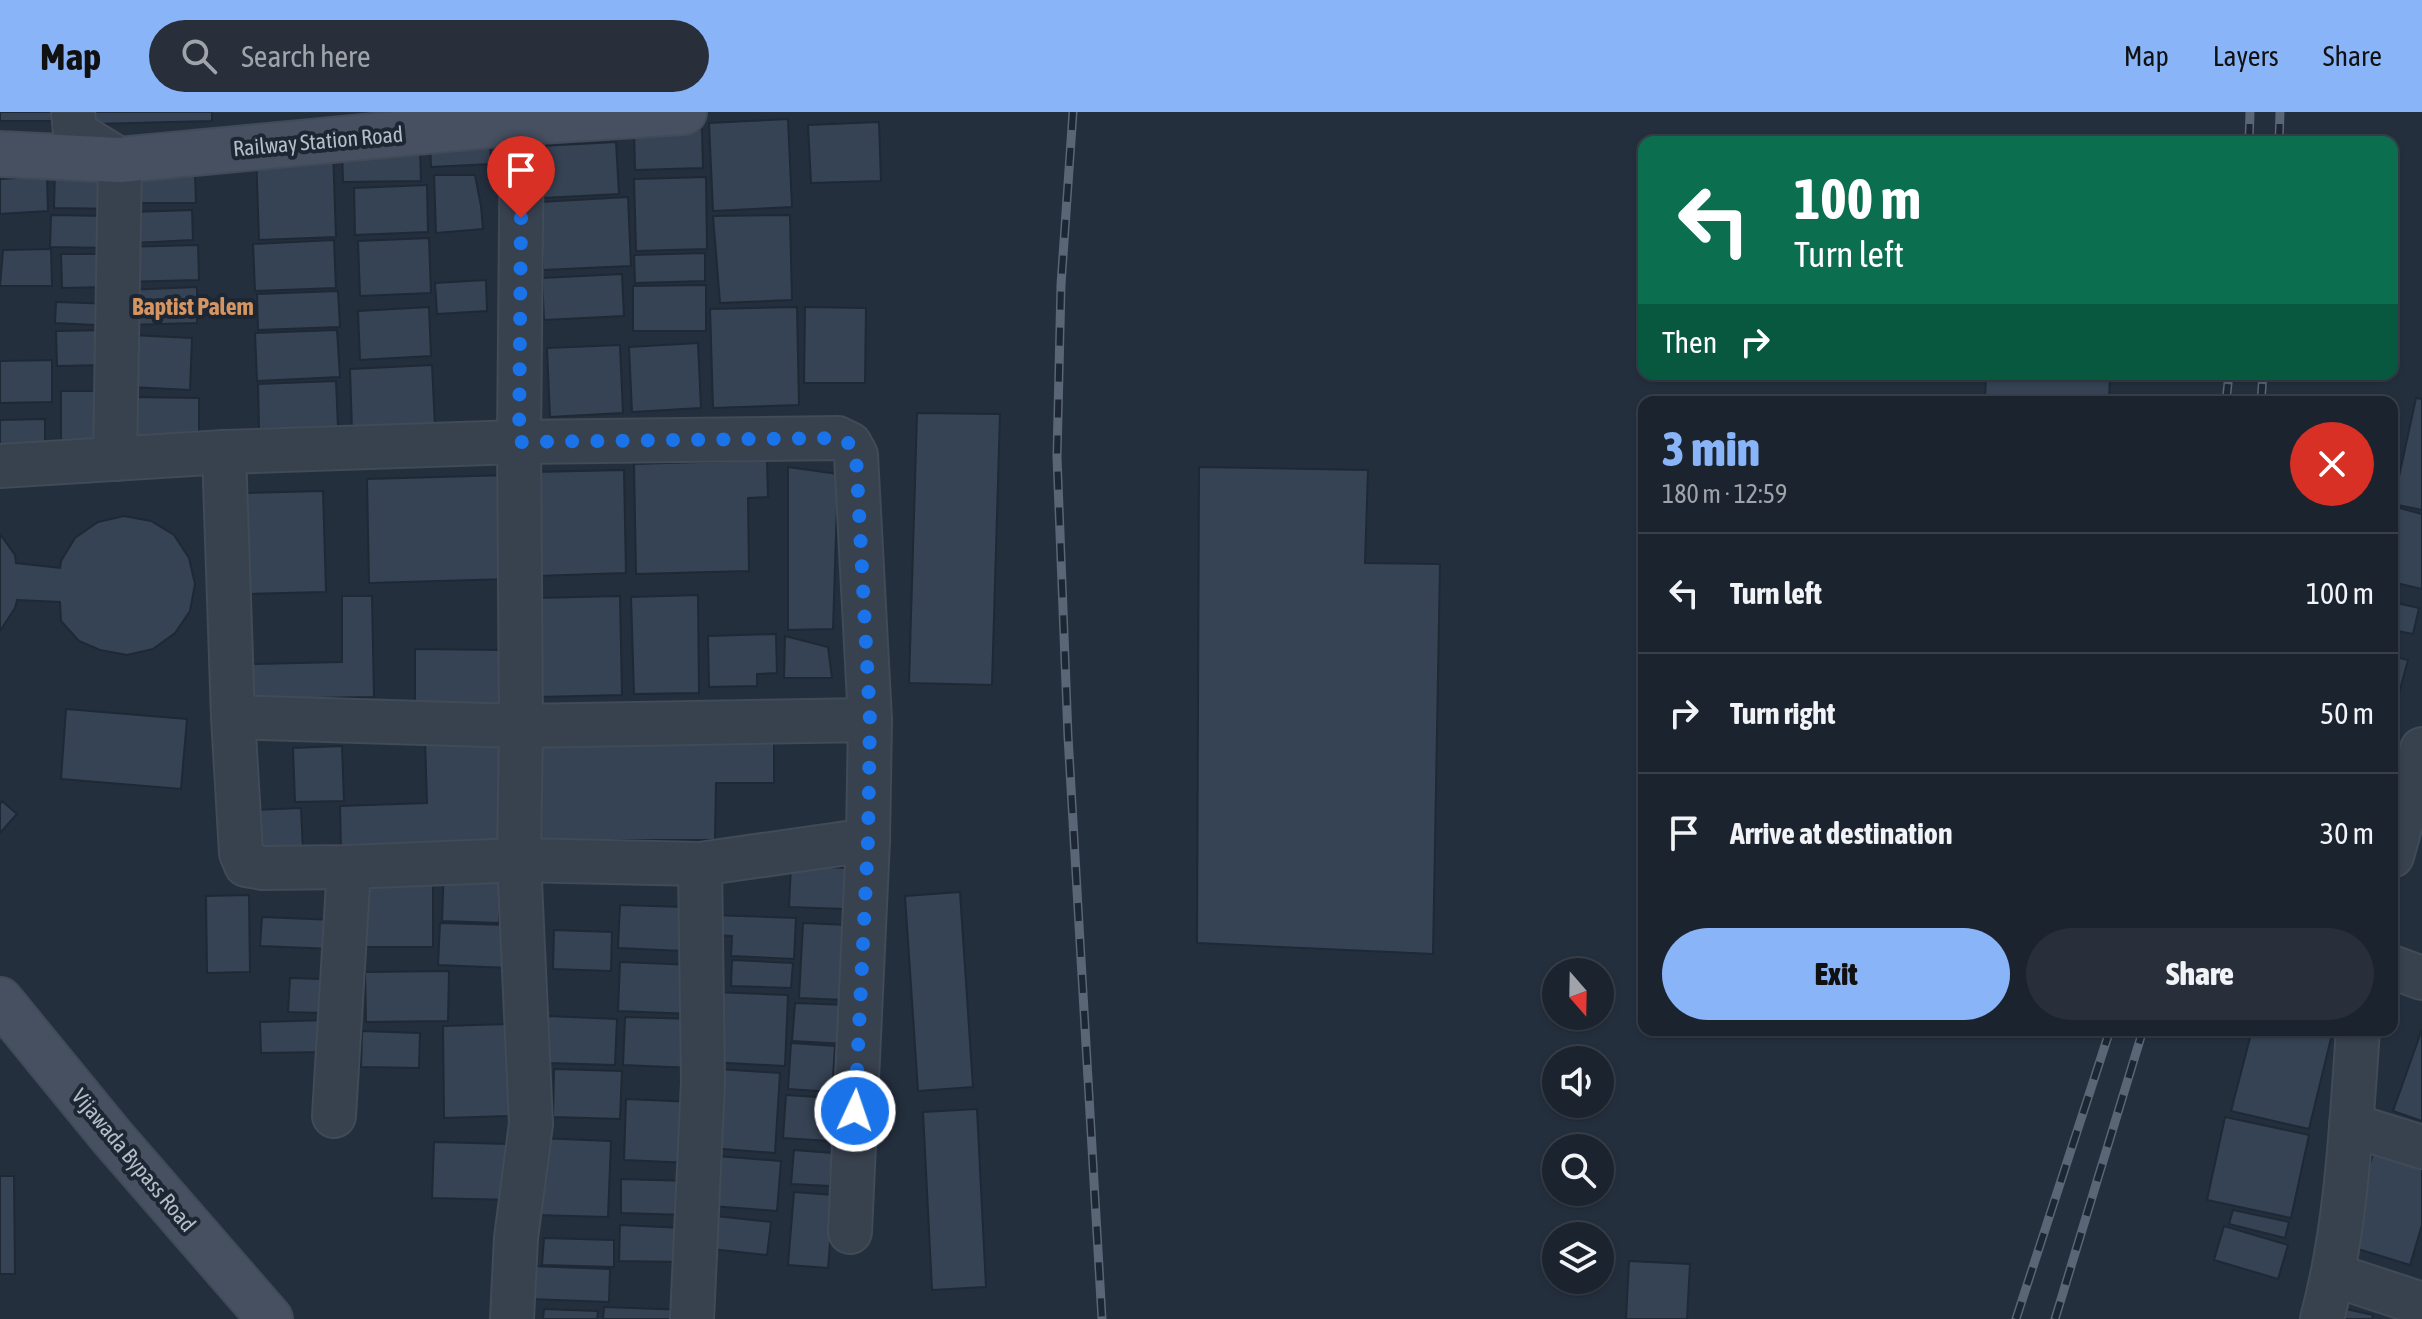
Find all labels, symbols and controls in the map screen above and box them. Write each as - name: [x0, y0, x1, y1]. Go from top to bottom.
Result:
- search box: [149, 20, 709, 92]
- icon: search: [177, 34, 221, 78]
- text: Map: [40, 35, 101, 78]
- text: Search here: [241, 39, 371, 73]
- text: Map: [2124, 40, 2169, 72]
- text: Layers: [2213, 40, 2279, 72]
- text: Share: [2323, 40, 2382, 72]
- street label: Railway Station Road: [232, 121, 404, 161]
- pin: [487, 136, 555, 218]
- icon: arrive: [499, 148, 543, 192]
- text: 100 m: [1794, 167, 1921, 231]
- icon: left: [1662, 168, 1766, 272]
- text: Turn left: [1794, 233, 1904, 275]
- district label: Baptist Palem: [132, 293, 254, 320]
- icon: right: [1733, 320, 1777, 364]
- text: Then: [1662, 325, 1717, 359]
- text: 3 min: [1662, 421, 1760, 476]
- button: close: [2290, 422, 2374, 506]
- text: 180 m · 12:59: [1662, 479, 1787, 509]
- icon: left: [1662, 571, 1706, 615]
- text: Turn left: [1730, 576, 1822, 610]
- text: 100 m: [2306, 576, 2374, 610]
- icon: right: [1662, 691, 1706, 735]
- text: Turn right: [1730, 696, 1836, 730]
- text: 50 m: [2320, 696, 2374, 730]
- icon: arrive: [1662, 811, 1706, 855]
- text: Arrive at destination: [1730, 816, 1952, 850]
- text: 30 m: [2320, 816, 2374, 850]
- button: Exit: [1662, 928, 2010, 1020]
- button: Share: [2026, 928, 2374, 1020]
- north arrow: [1542, 958, 1614, 1030]
- map controls: [1542, 958, 1614, 1294]
- button: sound: [1542, 1046, 1614, 1118]
- position arrow: [813, 1069, 897, 1153]
- street label: Vijawada Bypass Road: [67, 1083, 201, 1237]
- button: search: [1542, 1134, 1614, 1206]
- button: layers: [1542, 1222, 1614, 1294]

